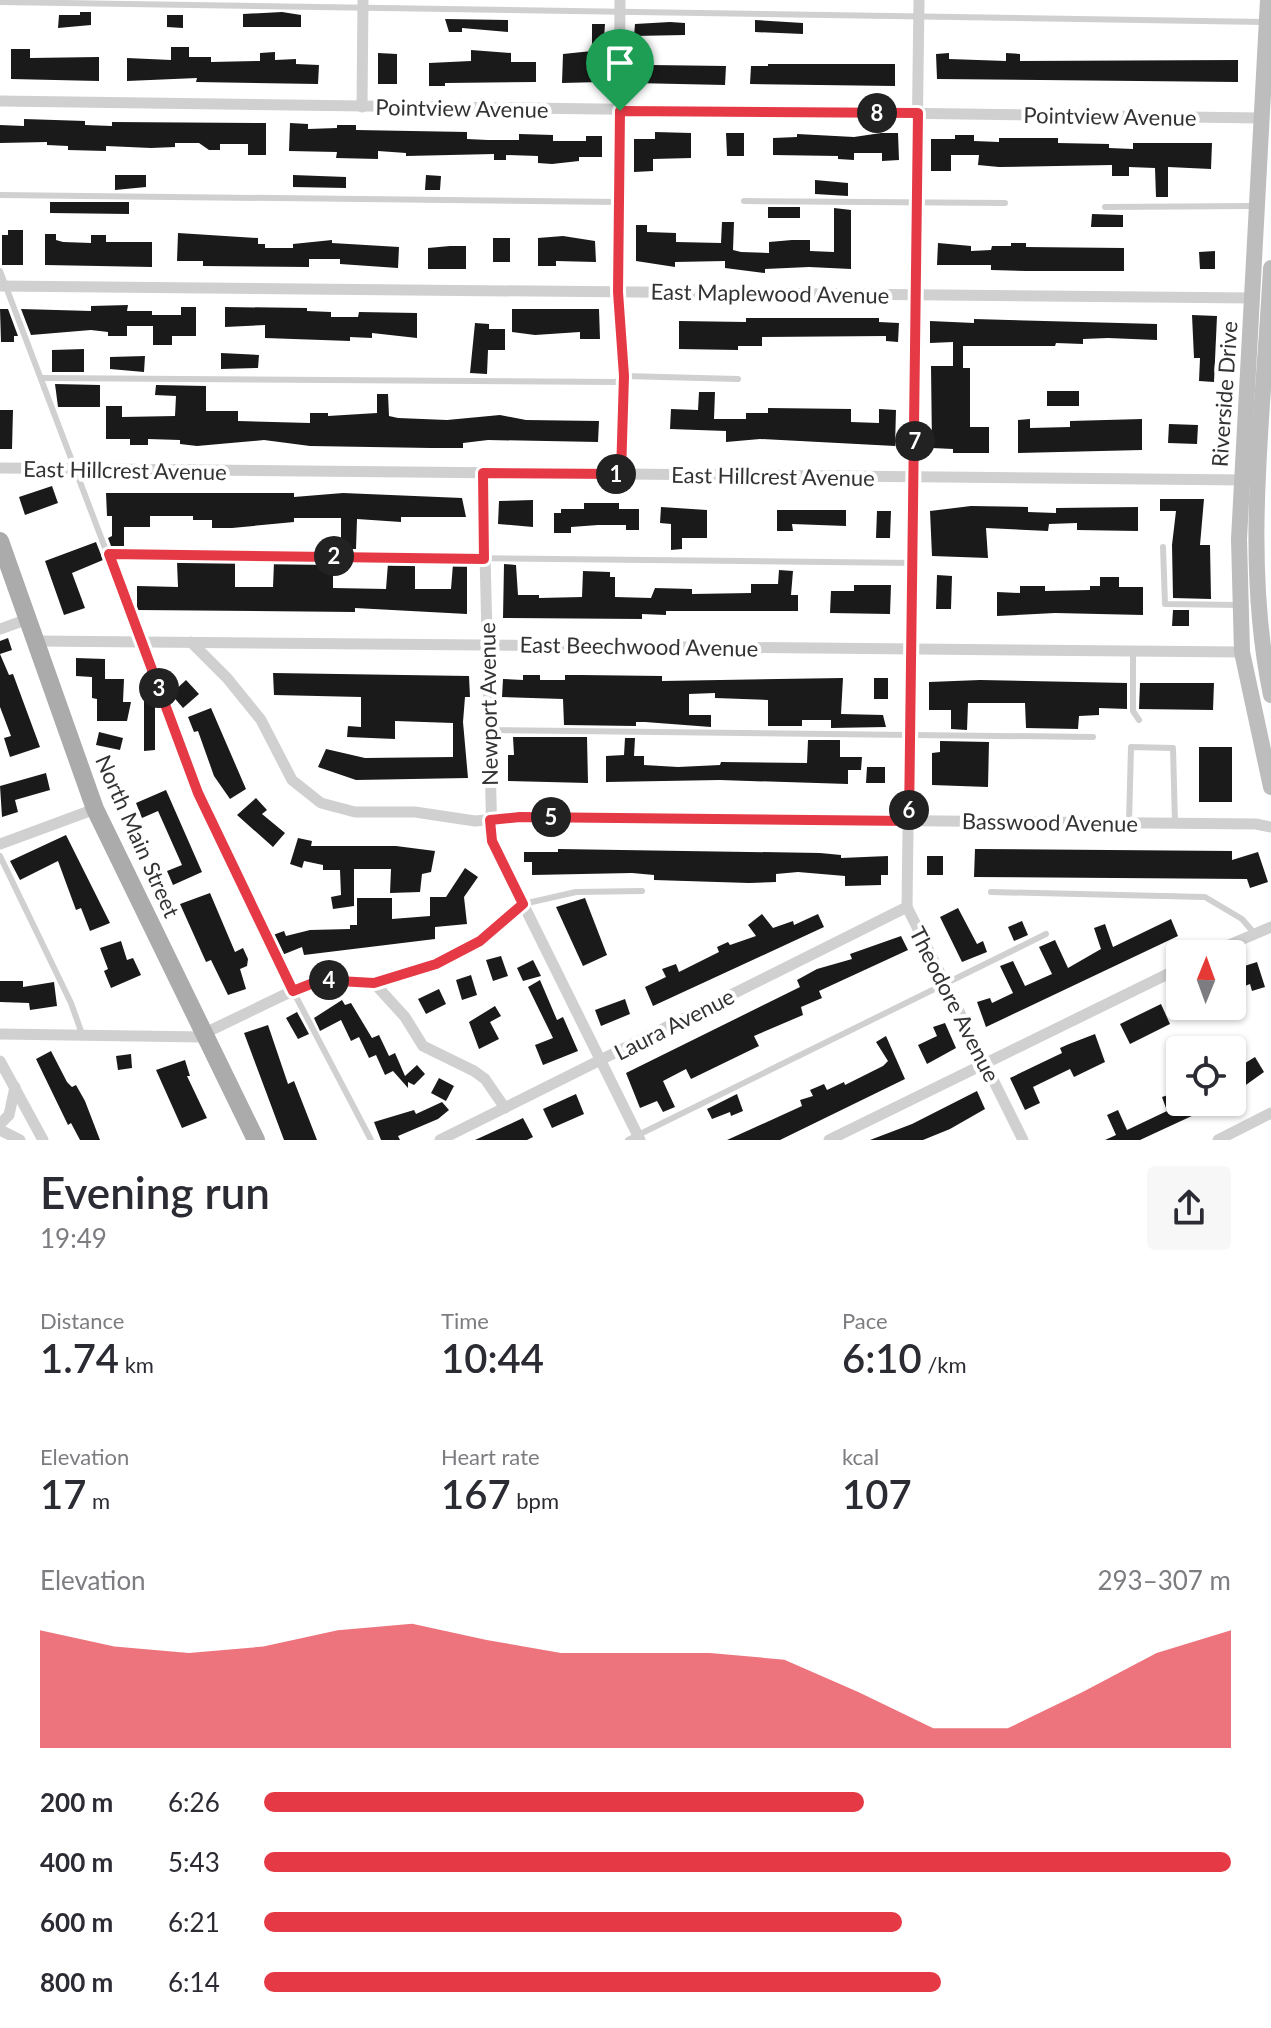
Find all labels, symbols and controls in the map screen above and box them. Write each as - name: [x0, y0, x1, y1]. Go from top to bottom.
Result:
- pin: [586, 29, 654, 111]
- icon: arrive: [598, 41, 642, 85]
- street label: Pointview Avenue: [375, 93, 549, 123]
- pin: 8: [857, 93, 897, 133]
- text: 8: [871, 99, 883, 126]
- street label: Pointview Avenue: [1023, 101, 1197, 131]
- street label: East Maplewood Avenue: [650, 277, 890, 309]
- street label: Riverside Drive: [1205, 320, 1243, 468]
- pin: 7: [895, 421, 935, 461]
- text: 7: [909, 427, 921, 454]
- pin: 1: [596, 454, 636, 494]
- street label: East Hillcrest Avenue: [23, 455, 227, 485]
- text: 1: [610, 460, 622, 487]
- street label: East Hillcrest Avenue: [671, 461, 875, 491]
- pin: 2: [314, 536, 354, 576]
- text: 2: [328, 542, 340, 569]
- street label: Newport Avenue: [473, 622, 503, 786]
- street label: East Beechwood Avenue: [519, 630, 759, 662]
- pin: 3: [139, 668, 179, 708]
- text: 3: [153, 674, 165, 701]
- street label: North Main Street: [90, 751, 186, 921]
- pin: 6: [889, 790, 929, 830]
- text: 6: [903, 796, 915, 823]
- pin: 5: [531, 797, 571, 837]
- text: 5: [545, 803, 557, 830]
- street label: Basswood Avenue: [962, 807, 1138, 837]
- street label: Theodore Avenue: [904, 922, 1006, 1086]
- north arrow: [1166, 940, 1246, 1020]
- map controls: [1166, 940, 1246, 1116]
- pin: 4: [309, 960, 349, 1000]
- text: 4: [323, 966, 335, 993]
- street label: Laura Avenue: [610, 982, 738, 1066]
- button: locate: [1166, 1036, 1246, 1116]
- text: Evening run: [40, 1166, 270, 1218]
- button: share: [1147, 1166, 1231, 1250]
- text: 19:49: [40, 1222, 107, 1254]
- text: Distance: [40, 1307, 124, 1334]
- text: Time: [441, 1307, 489, 1334]
- text: Pace: [842, 1307, 888, 1334]
- text: 1.74: [40, 1334, 119, 1382]
- text: 10:44: [441, 1334, 544, 1382]
- text: 6:10: [842, 1334, 922, 1382]
- text: km: [119, 1351, 154, 1378]
- text: /km: [922, 1351, 967, 1378]
- text: Elevation: [40, 1443, 129, 1470]
- text: Heart rate: [441, 1443, 540, 1470]
- text: kcal: [842, 1443, 879, 1470]
- text: 17: [40, 1470, 86, 1518]
- text: 167: [441, 1470, 511, 1518]
- text: 107: [842, 1470, 912, 1518]
- text: m: [86, 1487, 110, 1514]
- text: bpm: [511, 1487, 559, 1514]
- text: Elevation: [40, 1564, 146, 1596]
- text: 293–307 m: [1097, 1564, 1231, 1596]
- text: 200 m: [40, 1786, 113, 1818]
- text: 6:26: [168, 1786, 220, 1818]
- text: 400 m: [40, 1846, 113, 1878]
- text: 5:43: [168, 1846, 220, 1878]
- text: 600 m: [40, 1906, 113, 1938]
- text: 6:21: [168, 1906, 220, 1938]
- text: 800 m: [40, 1966, 113, 1998]
- text: 6:14: [168, 1966, 220, 1998]

